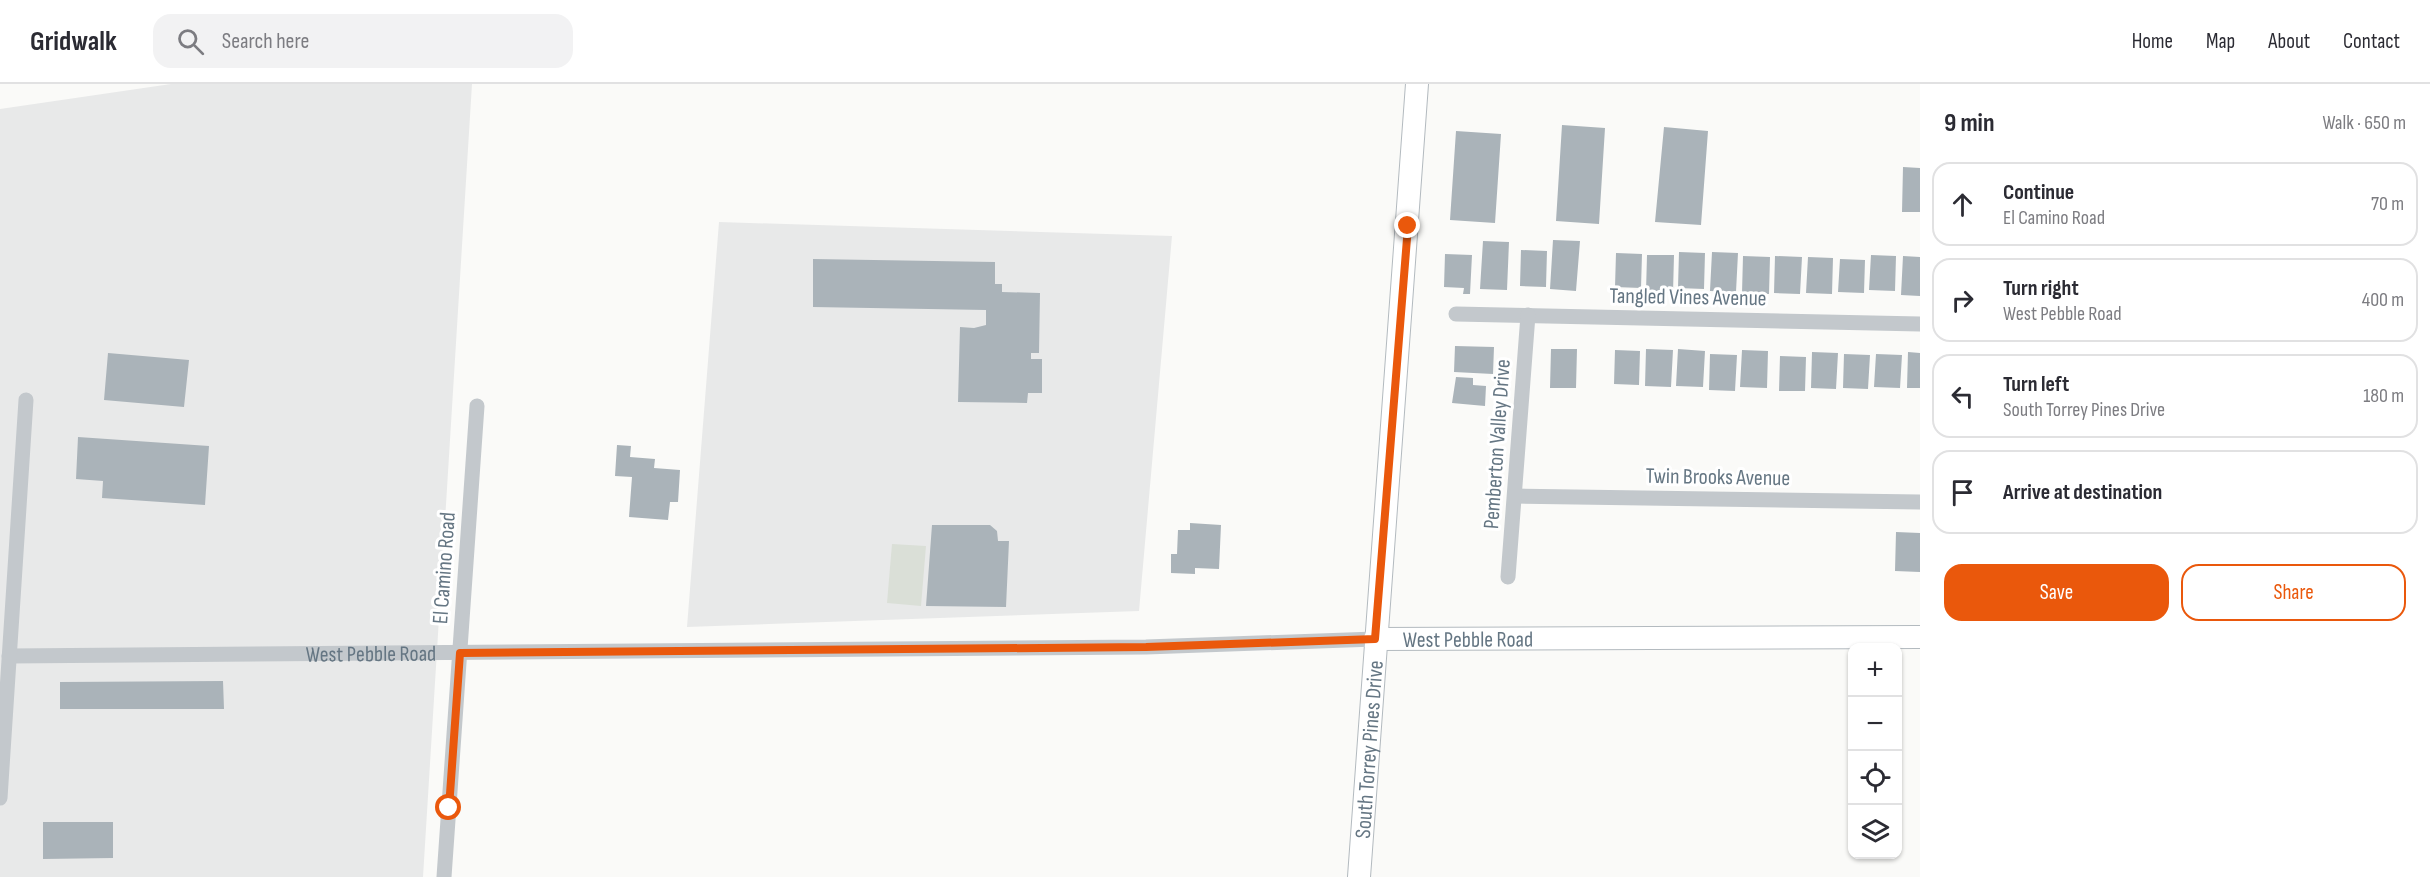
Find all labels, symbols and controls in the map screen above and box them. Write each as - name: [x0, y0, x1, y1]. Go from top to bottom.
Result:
- search box: [153, 14, 573, 68]
- text: Gridwalk: [30, 25, 117, 58]
- icon: search: [174, 25, 207, 58]
- text: Search here: [222, 28, 309, 55]
- text: Home: [2132, 29, 2173, 54]
- text: Map: [2206, 29, 2235, 54]
- text: About: [2268, 29, 2310, 54]
- text: Contact: [2343, 29, 2400, 54]
- text: 9 min: [1944, 108, 1994, 139]
- text: Walk · 650 m: [2322, 111, 2406, 135]
- text: Continue: [2003, 179, 2074, 206]
- icon: ahead: [1946, 188, 1979, 221]
- text: 70 m: [2371, 192, 2404, 216]
- text: El Camino Road: [2003, 206, 2105, 230]
- route end: [1394, 212, 1420, 238]
- text: Turn right: [2003, 275, 2079, 302]
- street label: Tangled Vines Avenue: [1609, 283, 1767, 312]
- icon: right: [1946, 284, 1979, 317]
- text: 400 m: [2362, 288, 2404, 312]
- text: West Pebble Road: [2003, 302, 2122, 326]
- street label: Pemberton Valley Drive: [1478, 358, 1517, 530]
- text: Turn left: [2003, 371, 2069, 398]
- icon: left: [1946, 380, 1979, 413]
- text: 180 m: [2363, 384, 2404, 408]
- text: South Torrey Pines Drive: [2003, 398, 2165, 422]
- street label: Twin Brooks Avenue: [1645, 463, 1790, 492]
- icon: arrive: [1946, 476, 1979, 509]
- text: Arrive at destination: [2003, 479, 2162, 506]
- street label: El Camino Road: [427, 511, 462, 625]
- button: Save: [1944, 564, 2169, 621]
- button: Share: [2181, 564, 2406, 621]
- street label: West Pebble Road: [1403, 626, 1533, 654]
- street label: West Pebble Road: [306, 641, 436, 669]
- map controls: [1848, 643, 1902, 859]
- button: +: [1848, 643, 1902, 697]
- street label: South Torrey Pines Drive: [1350, 659, 1390, 839]
- button: −: [1848, 697, 1902, 751]
- button: locate: [1848, 751, 1902, 805]
- route start: [435, 794, 461, 820]
- button: layers: [1848, 805, 1902, 859]

